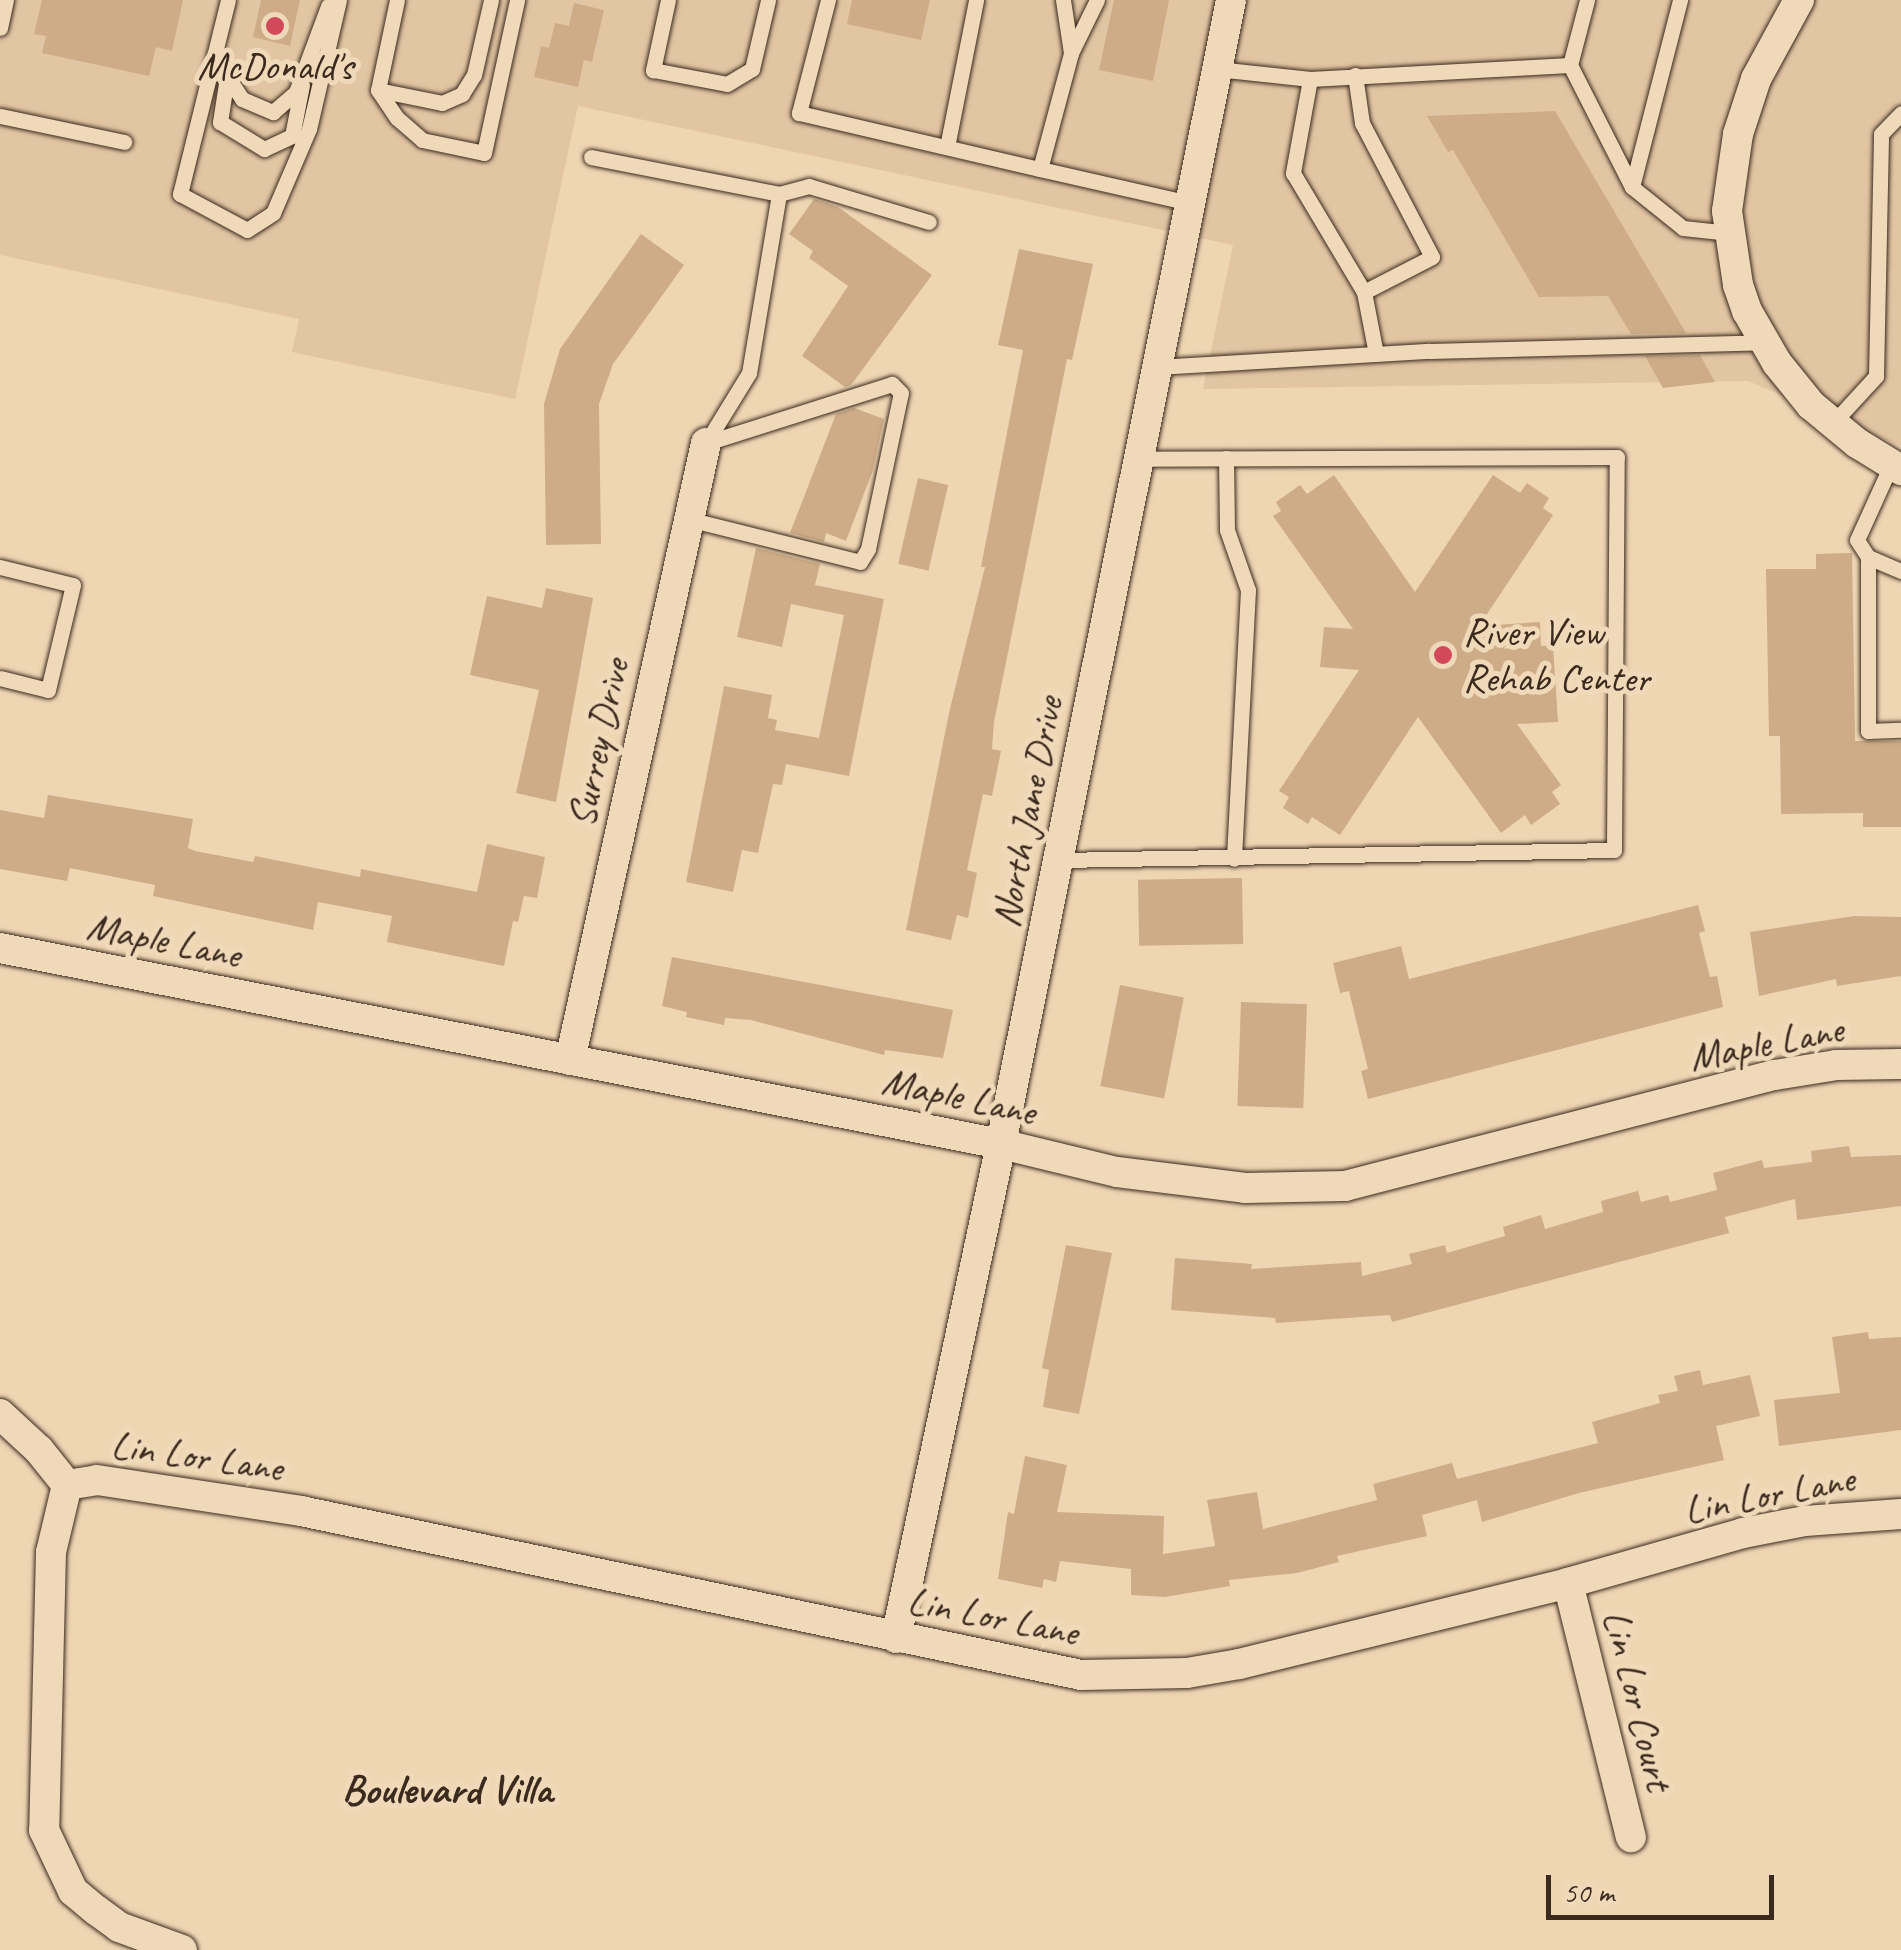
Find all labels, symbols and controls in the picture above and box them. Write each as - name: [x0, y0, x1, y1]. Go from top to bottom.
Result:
- marker: McDonald's: [264, 15, 286, 37]
- place label: McDonald's: [197, 42, 353, 90]
- place label: River View Rehab Center: [1463, 608, 1649, 702]
- marker: River View Rehab Center: [1432, 644, 1454, 666]
- street label: Surrey Drive: [557, 655, 639, 831]
- street label: North Jane Drive: [981, 692, 1073, 932]
- street label: Maple Lane: [83, 902, 245, 978]
- street label: Maple Lane: [1685, 1005, 1847, 1081]
- street label: Maple Lane: [878, 1056, 1040, 1136]
- street label: Lin Lor Lane: [108, 1420, 286, 1492]
- street label: Lin Lor Lane: [1679, 1454, 1859, 1534]
- street label: Lin Lor Lane: [903, 1576, 1083, 1656]
- street label: Lin Lor Court: [1593, 1605, 1683, 1795]
- district label: Boulevard Villa: [342, 1765, 552, 1815]
- scale bar: [1551, 1855, 1778, 1917]
- text: 50 m: [1563, 1873, 1614, 1911]

